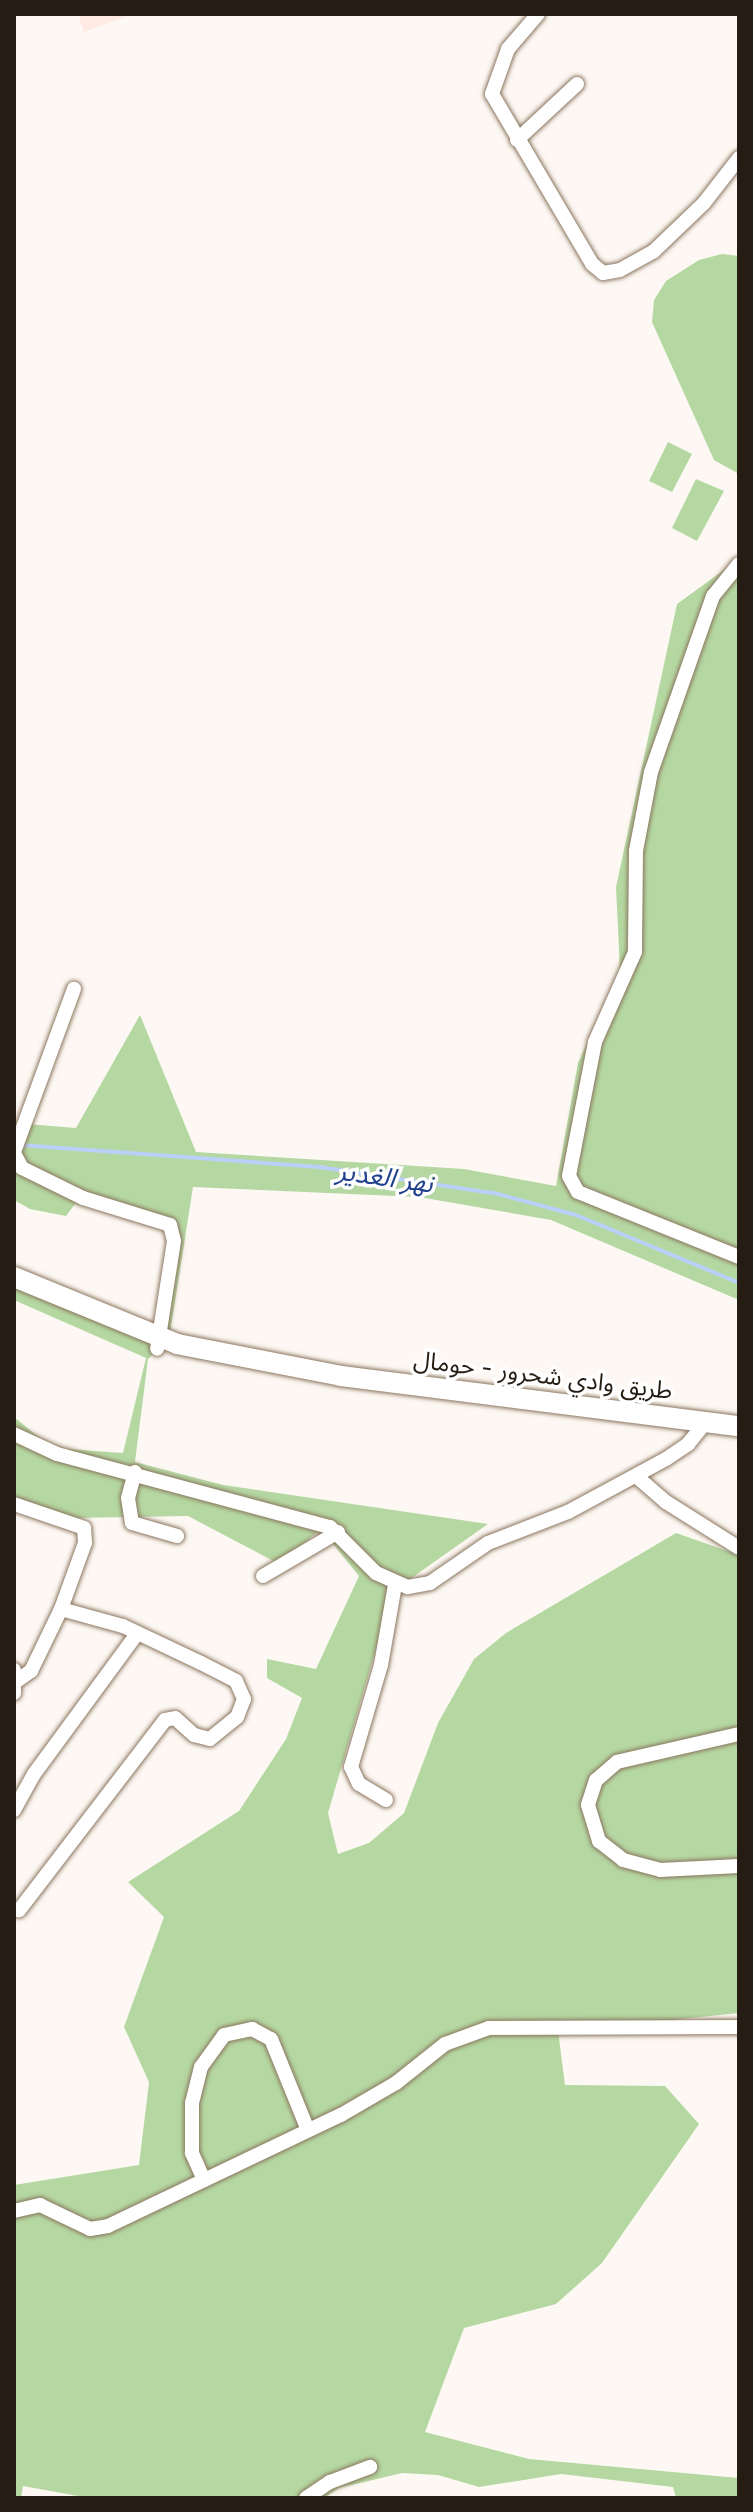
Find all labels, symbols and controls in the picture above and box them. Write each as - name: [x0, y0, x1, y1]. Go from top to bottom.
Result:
- water label: نهر الغدير: [335, 1155, 435, 1199]
- street label: طريق وادي شحرور - حومال: [412, 1345, 674, 1405]

